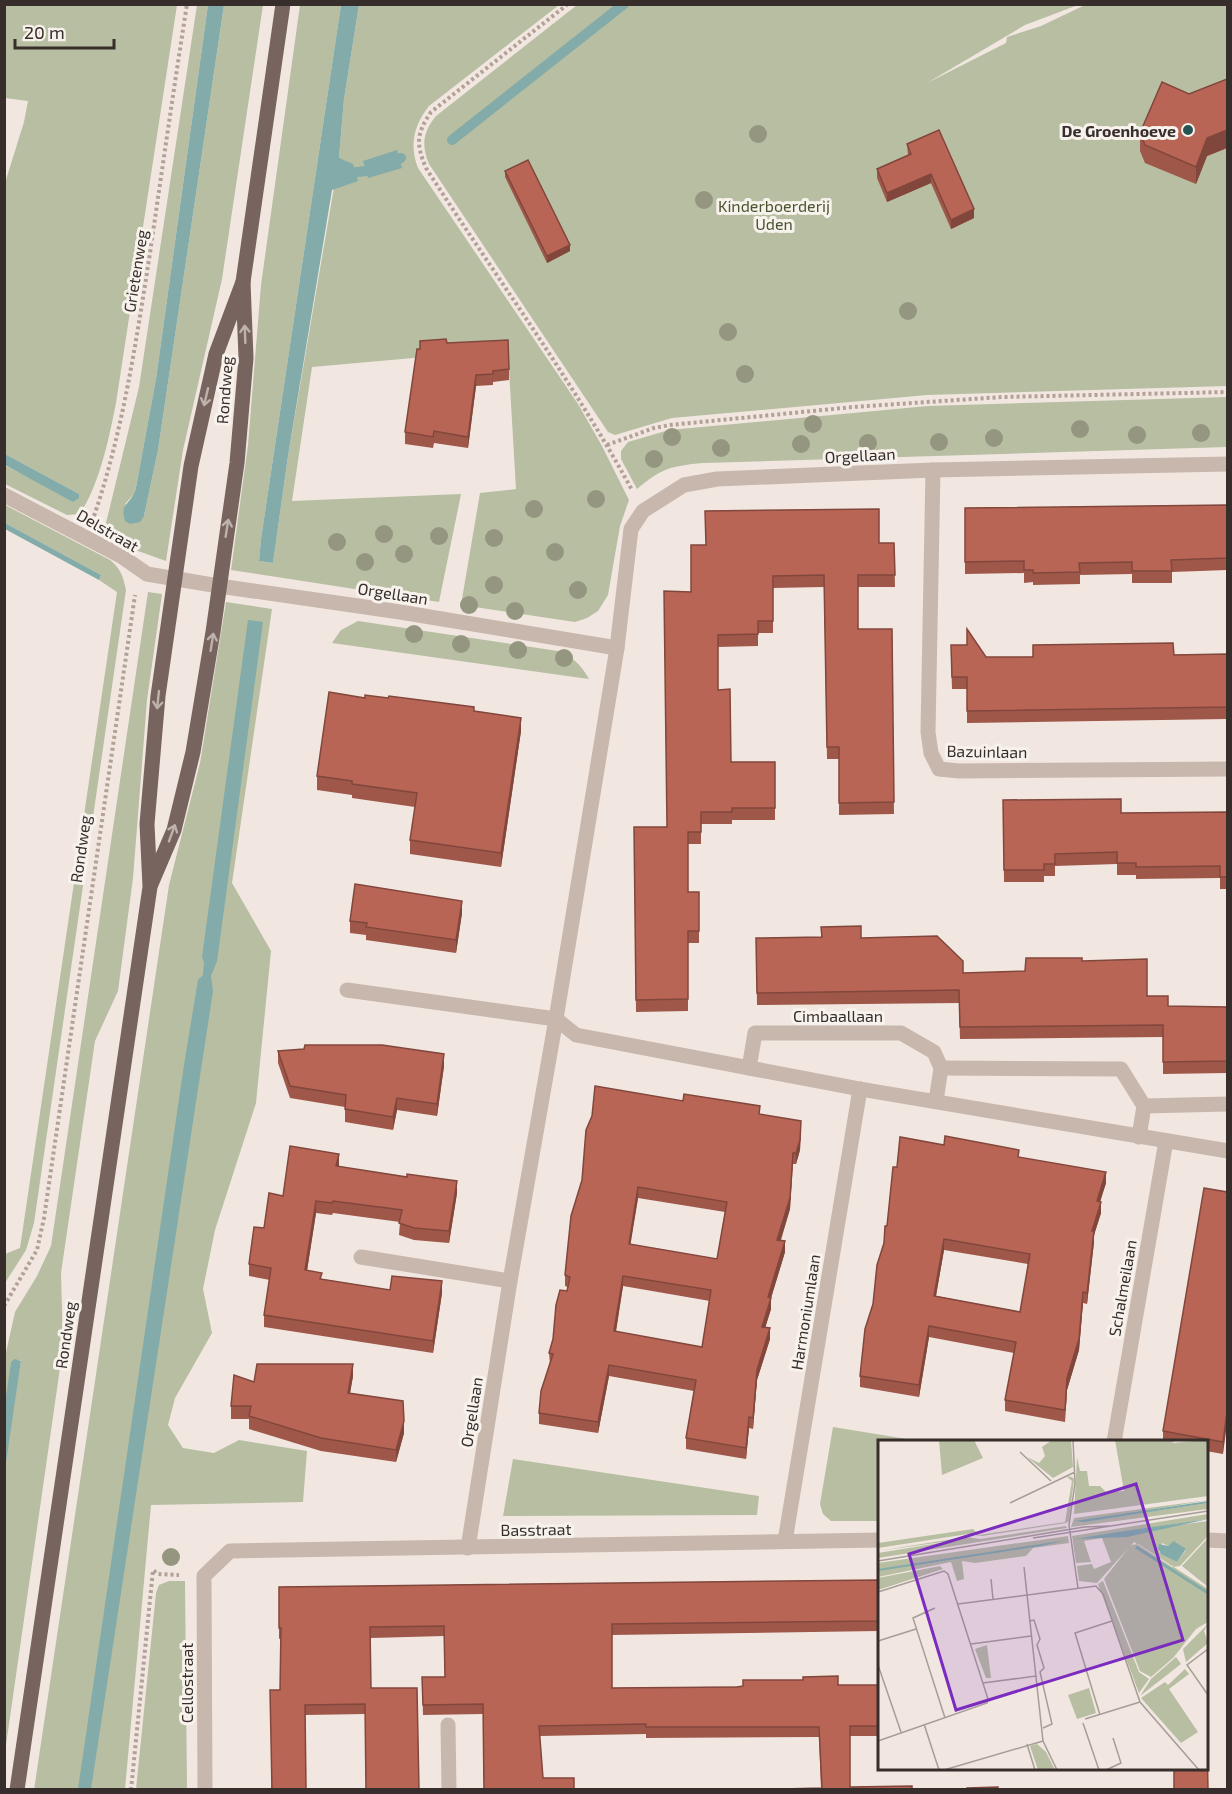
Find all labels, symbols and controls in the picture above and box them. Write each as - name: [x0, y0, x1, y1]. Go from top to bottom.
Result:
- scale bar: [15, 12, 114, 50]
- text: 20 m: [24, 21, 65, 43]
- place label: De Groenhoeve: [1062, 121, 1176, 140]
- marker: De Groenhoeve: [1181, 123, 1195, 137]
- park label: Kinderboerderij Uden: [718, 196, 830, 233]
- street label: Grietenweg: [119, 228, 151, 314]
- one-way arrow: [239, 325, 250, 345]
- street label: Rondweg: [212, 355, 236, 425]
- one-way arrow: [200, 388, 212, 407]
- street label: Orgellaan: [824, 444, 896, 466]
- street label: Delstraat: [74, 505, 142, 555]
- one-way arrow: [222, 519, 233, 539]
- street label: Orgellaan: [357, 578, 429, 608]
- one-way arrow: [206, 633, 217, 652]
- one-way arrow: [152, 689, 163, 709]
- street label: Bazuinlaan: [946, 741, 1028, 761]
- street label: Rondweg: [66, 814, 94, 884]
- one-way arrow: [168, 824, 179, 843]
- street label: Cimbaallaan: [793, 1006, 883, 1025]
- street label: Schalmeilaan: [1104, 1238, 1140, 1338]
- street label: Harmoniumlaan: [786, 1253, 824, 1371]
- street label: Rondweg: [51, 1300, 79, 1370]
- street label: Orgellaan: [456, 1376, 486, 1448]
- inset map: [878, 1440, 1208, 1770]
- street label: Basstraat: [500, 1519, 572, 1539]
- street label: Cellostraat: [177, 1643, 196, 1723]

